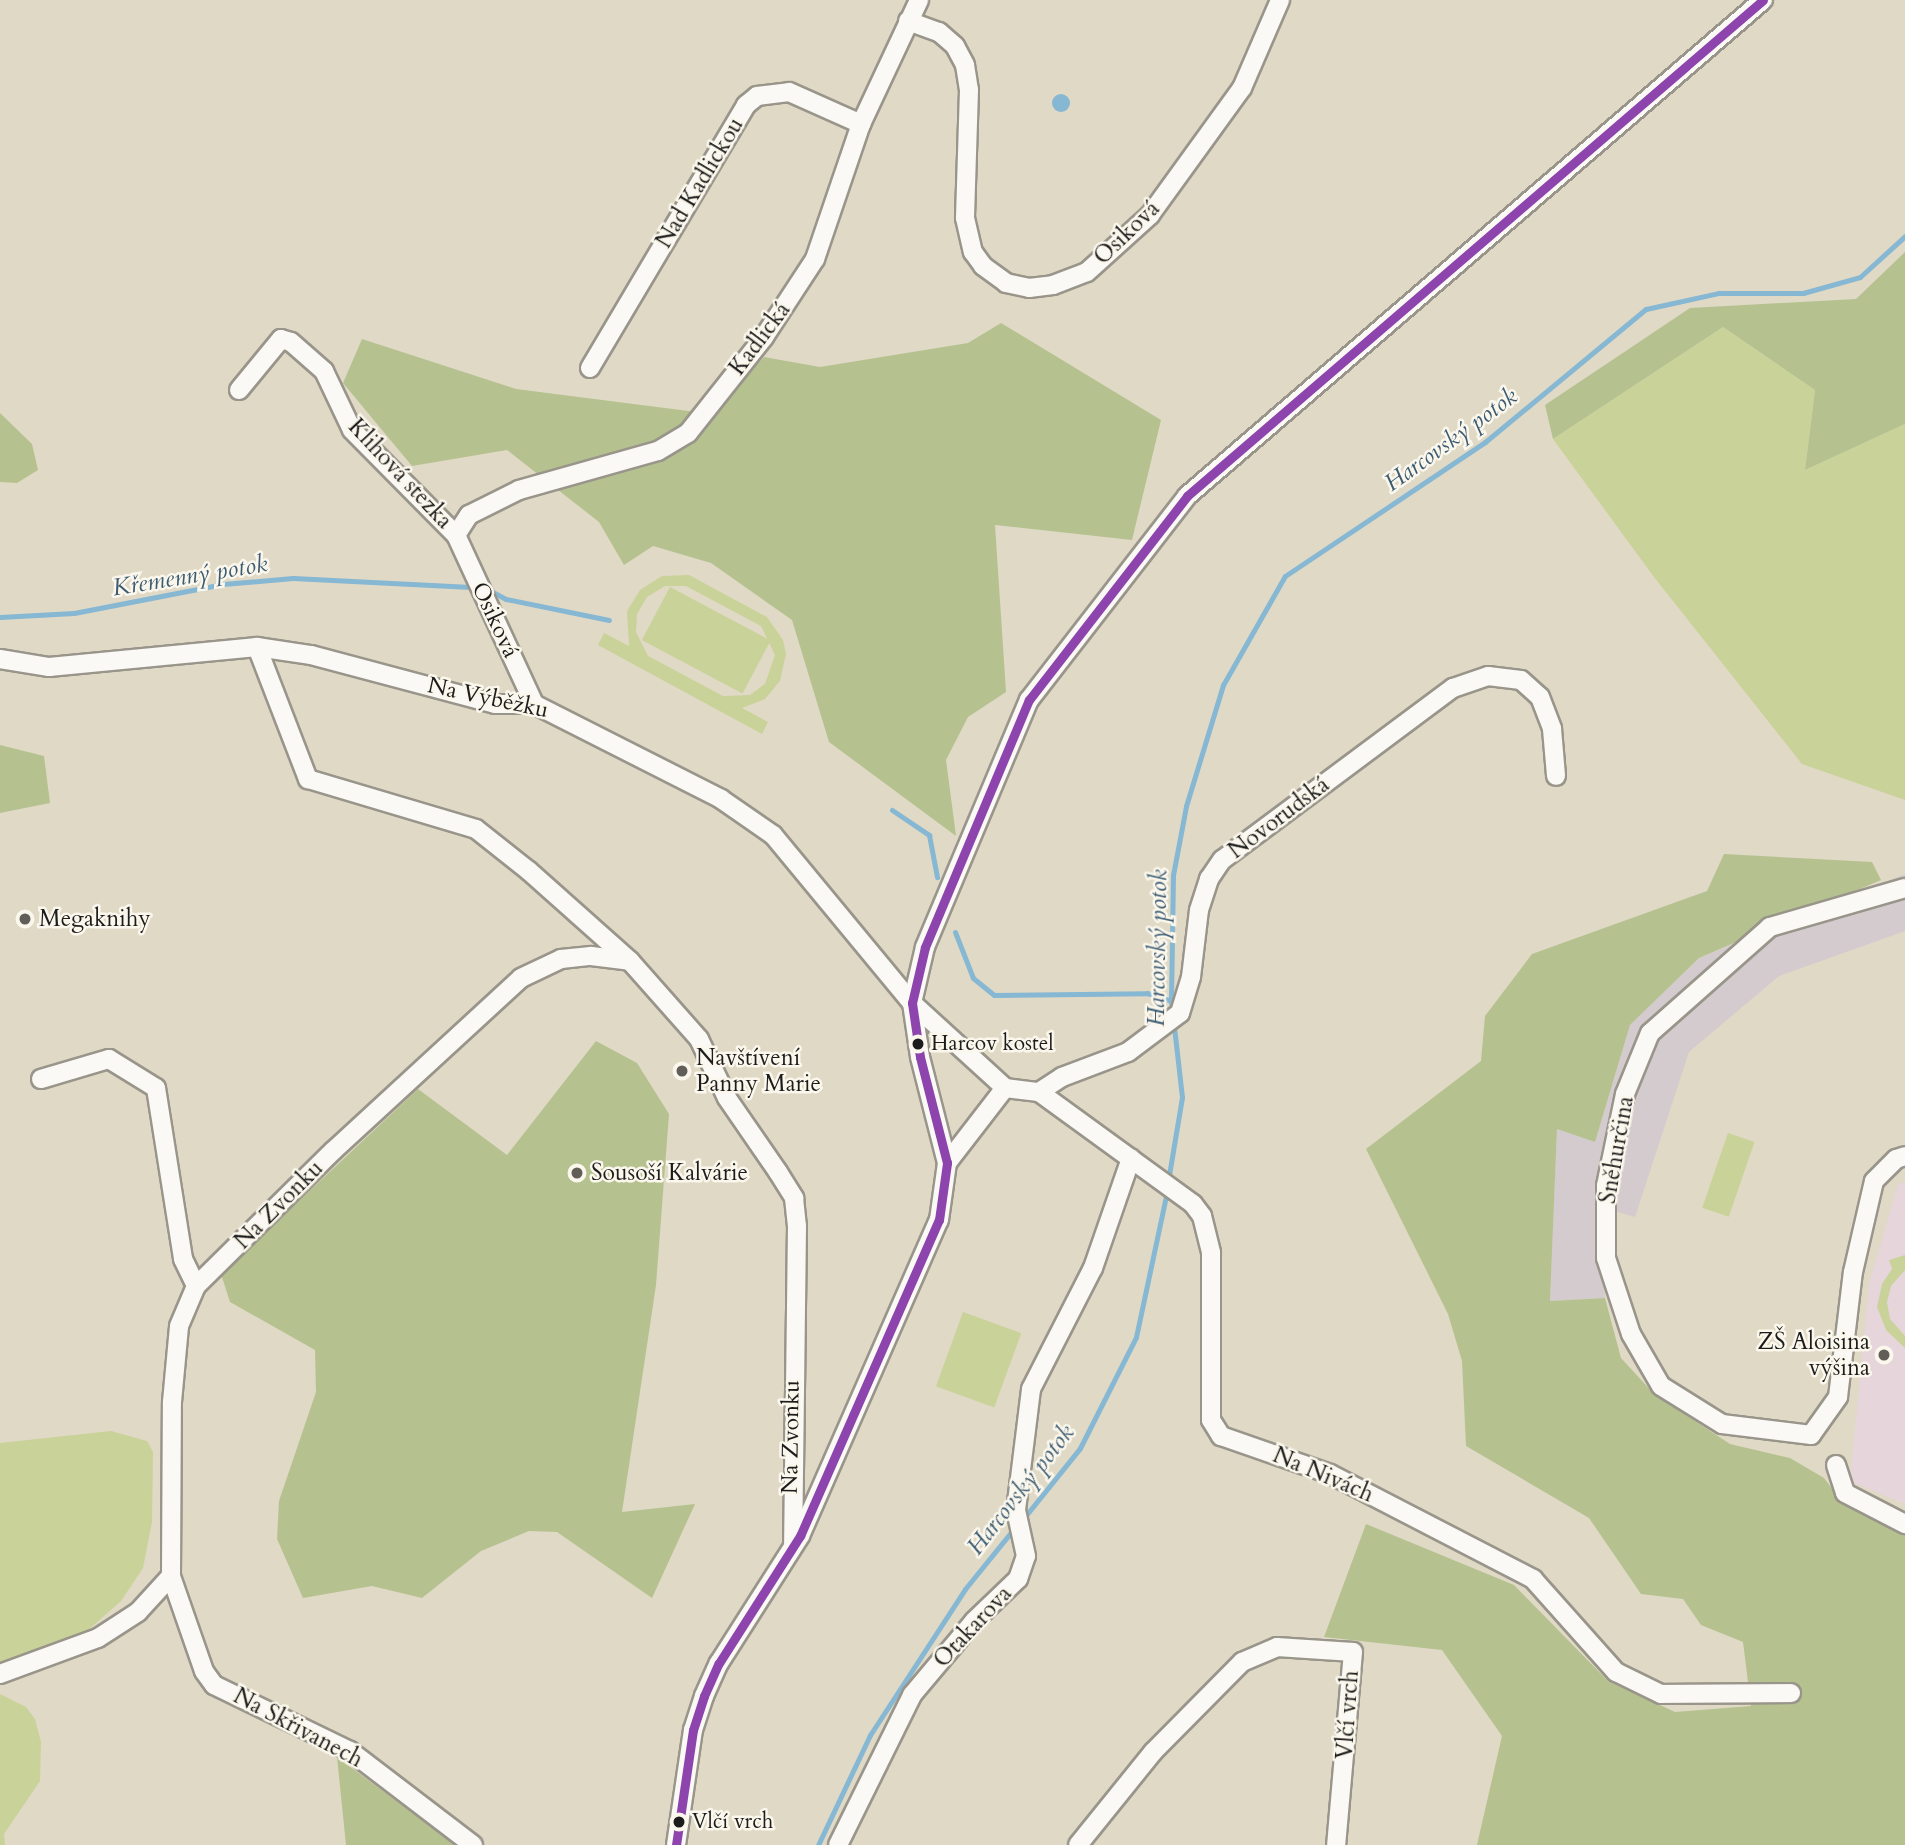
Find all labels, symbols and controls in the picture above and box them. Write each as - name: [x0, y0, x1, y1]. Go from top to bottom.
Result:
- street label: Nad Kadlickou: [650, 113, 750, 253]
- street label: Osiková: [1089, 195, 1165, 271]
- street label: Kadlická: [724, 297, 796, 381]
- water label: Harcovský potok: [1379, 382, 1523, 498]
- street label: Klihová stezka: [342, 413, 458, 535]
- water label: Křemenný potok: [110, 550, 270, 602]
- street label: Osiková: [466, 578, 524, 662]
- street label: Na Výběžku: [425, 672, 551, 724]
- street label: Novorudská: [1223, 771, 1335, 865]
- water label: Harcovský potok: [1142, 869, 1174, 1027]
- place label: Megaknihy: [39, 905, 151, 933]
- marker: Megaknihy: [17, 911, 33, 927]
- place label: Harcov kostel: [931, 1031, 1054, 1057]
- marker: Harcov kostel: [911, 1037, 925, 1051]
- place label: Navštívení Panny Marie: [696, 1044, 821, 1098]
- marker: Navštívení Panny Marie: [674, 1063, 690, 1079]
- street label: Sněhurčina: [1594, 1094, 1640, 1206]
- street label: Na Zvonku: [229, 1155, 329, 1255]
- place label: Sousoší Kalvárie: [591, 1159, 748, 1187]
- marker: Sousoší Kalvárie: [569, 1165, 585, 1181]
- place label: ZŠ Aloisina výšina: [1758, 1328, 1870, 1382]
- marker: ZŠ Aloisina výšina: [1876, 1347, 1892, 1363]
- street label: Na Zvonku: [776, 1380, 806, 1494]
- water label: Harcovský potok: [961, 1419, 1081, 1561]
- street label: Na Nivách: [1269, 1441, 1377, 1509]
- street label: Otakarova: [928, 1580, 1018, 1674]
- street label: Vlčí vrch: [1331, 1670, 1365, 1760]
- street label: Na Skřivanech: [229, 1682, 367, 1774]
- place label: Vlčí vrch: [692, 1809, 773, 1835]
- marker: Vlčí vrch: [672, 1815, 686, 1829]

